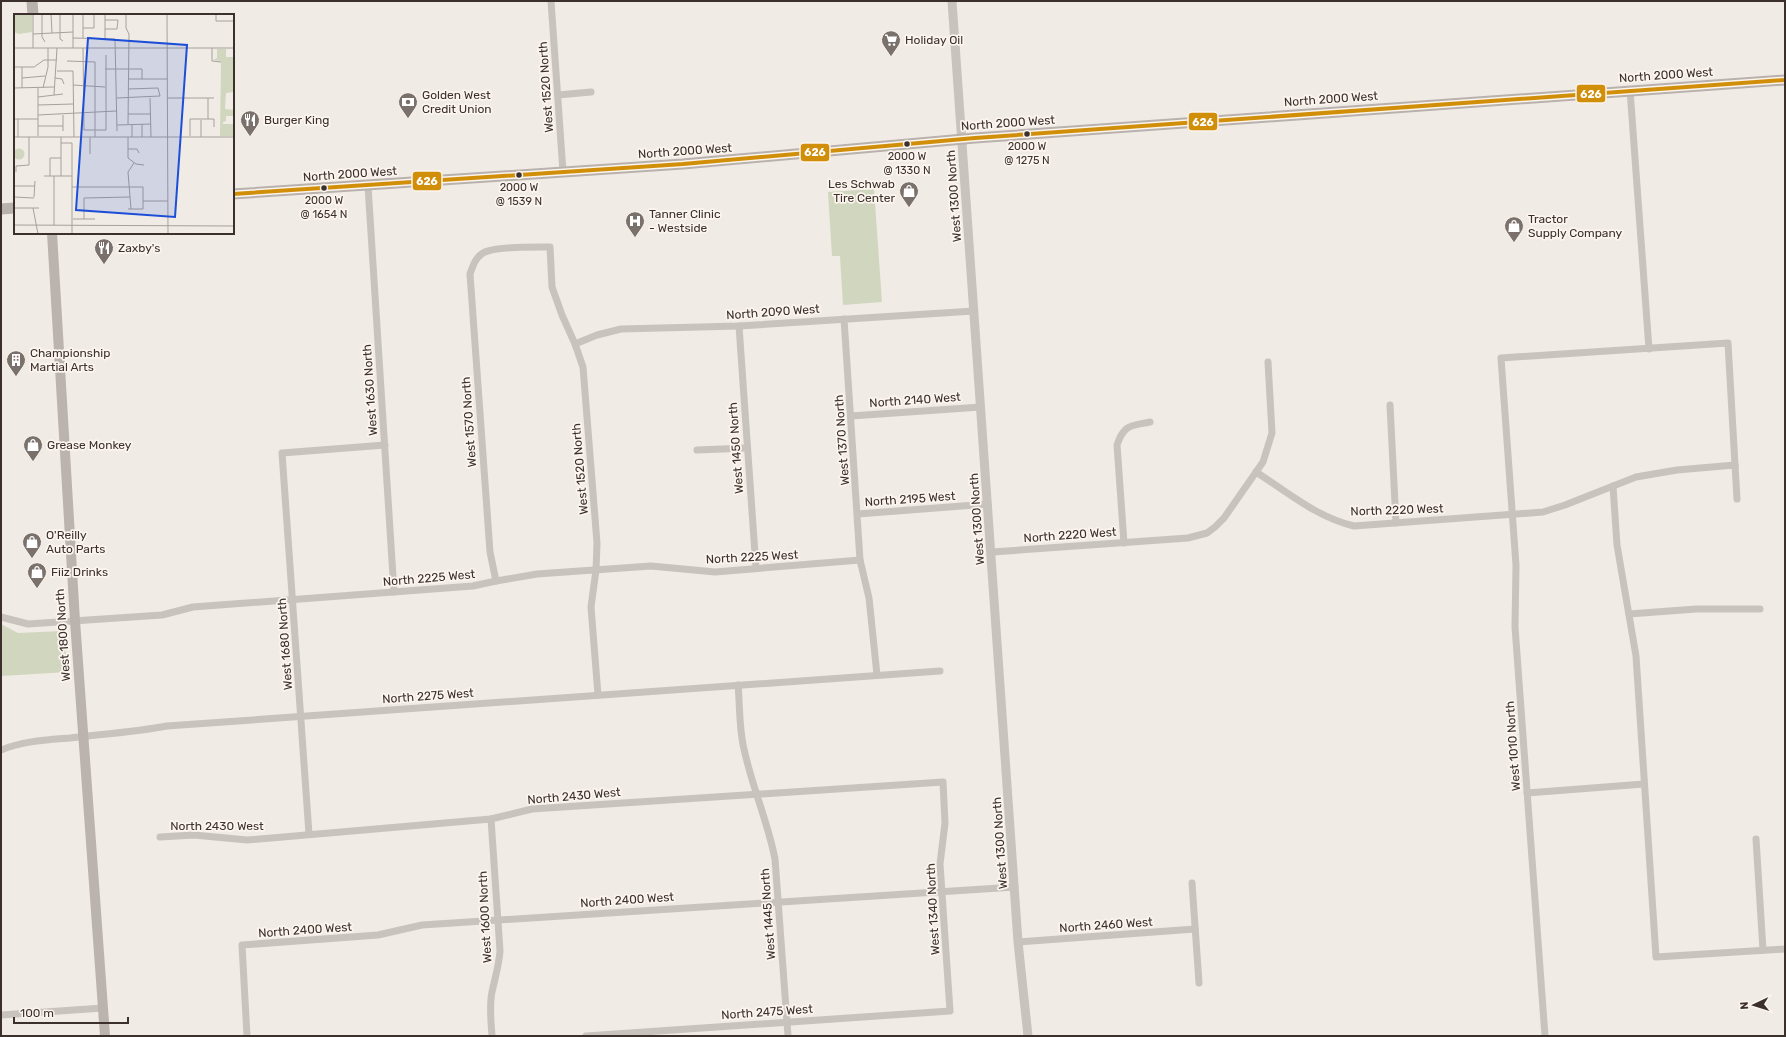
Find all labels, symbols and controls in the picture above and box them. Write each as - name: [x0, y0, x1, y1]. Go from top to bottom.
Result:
- inset map: [14, 14, 234, 234]
- supermarket icon: Holiday Oil: [880, 29, 902, 57]
- place label: Holiday Oil: [905, 33, 963, 47]
- street label: West 1520 North: [536, 41, 556, 133]
- street label: North 2000 West: [1618, 65, 1714, 85]
- line badge: 626: [1576, 84, 1606, 103]
- place label: Golden West Credit Union: [422, 88, 492, 116]
- text: 626: [1580, 88, 1602, 101]
- street label: North 2000 West: [1283, 89, 1379, 109]
- bank icon: Golden West Credit Union: [397, 91, 419, 119]
- restaurant icon: Burger King: [239, 109, 261, 137]
- line badge: 626: [1188, 112, 1218, 131]
- place label: Burger King: [264, 113, 329, 127]
- street label: North 2000 West: [960, 113, 1056, 133]
- text: 626: [1192, 116, 1214, 129]
- marker: 2000 W @ 1275 N: [1022, 129, 1032, 139]
- marker: 2000 W @ 1330 N: [902, 139, 912, 149]
- place label: 2000 W @ 1275 N: [1004, 140, 1050, 167]
- street label: North 2000 West: [637, 141, 733, 161]
- line badge: 626: [800, 143, 830, 162]
- text: 626: [804, 146, 826, 159]
- place label: 2000 W @ 1330 N: [883, 150, 931, 177]
- street label: West 1300 North: [944, 150, 964, 242]
- street label: North 2000 West: [302, 164, 398, 184]
- marker: 2000 W @ 1539 N: [514, 170, 524, 180]
- line badge: 626: [412, 171, 442, 191]
- text: 626: [416, 175, 438, 188]
- place label: Les Schwab Tire Center: [828, 177, 895, 205]
- shop icon: Les Schwab Tire Center: [898, 180, 920, 208]
- place label: 2000 W @ 1539 N: [496, 181, 542, 208]
- marker: 2000 W @ 1654 N: [319, 183, 329, 193]
- place label: 2000 W @ 1654 N: [301, 194, 347, 221]
- place label: Tanner Clinic - Westside: [649, 207, 721, 235]
- hospital icon: Tanner Clinic - Westside: [624, 210, 646, 238]
- place label: Tractor Supply Company: [1528, 212, 1623, 240]
- shop icon: Tractor Supply Company: [1503, 215, 1525, 243]
- restaurant icon: Zaxby's: [93, 237, 115, 265]
- place label: Zaxby's: [118, 241, 160, 255]
- street label: North 2090 West: [726, 302, 821, 322]
- street label: West 1630 North: [360, 344, 380, 436]
- place label: Championship Martial Arts: [30, 346, 110, 374]
- building icon: Championship Martial Arts: [5, 349, 27, 377]
- street label: West 1570 North: [459, 376, 479, 468]
- street label: North 2140 West: [869, 390, 961, 410]
- street label: West 1370 North: [832, 394, 852, 486]
- street label: West 1450 North: [726, 402, 746, 494]
- street label: West 1520 North: [569, 423, 591, 515]
- shop icon: Grease Monkey: [22, 434, 44, 462]
- place label: Grease Monkey: [47, 438, 132, 452]
- street label: West 1300 North: [967, 473, 987, 565]
- street label: North 2195 West: [864, 489, 956, 509]
- street label: North 2220 West: [1350, 501, 1444, 519]
- street label: North 2220 West: [1023, 525, 1117, 545]
- place label: O'Reilly Auto Parts: [46, 528, 105, 556]
- shop icon: O'Reilly Auto Parts: [21, 531, 43, 559]
- street label: North 2225 West: [705, 548, 799, 566]
- shop icon: Fiiz Drinks: [26, 561, 48, 589]
- place label: Fiiz Drinks: [51, 565, 108, 579]
- street label: North 2225 West: [382, 567, 476, 589]
- street label: West 1800 North: [53, 588, 73, 682]
- street label: West 1680 North: [275, 598, 295, 690]
- street label: North 2275 West: [382, 686, 475, 706]
- street label: West 1010 North: [1503, 701, 1523, 791]
- street label: North 2430 West: [527, 785, 622, 807]
- street label: West 1300 North: [990, 797, 1010, 889]
- street label: North 2430 West: [170, 819, 264, 833]
- street label: West 1340 North: [924, 863, 942, 955]
- street label: West 1445 North: [758, 868, 778, 960]
- street label: West 1600 North: [476, 871, 494, 963]
- street label: North 2400 West: [580, 890, 675, 910]
- street label: North 2460 West: [1059, 915, 1153, 935]
- street label: North 2400 West: [258, 920, 353, 940]
- north arrow: [1734, 985, 1774, 1025]
- scale bar: [14, 999, 128, 1025]
- text: N: [1738, 1001, 1751, 1010]
- street label: North 2475 West: [721, 1002, 814, 1022]
- text: 100 m: [20, 1006, 54, 1020]

